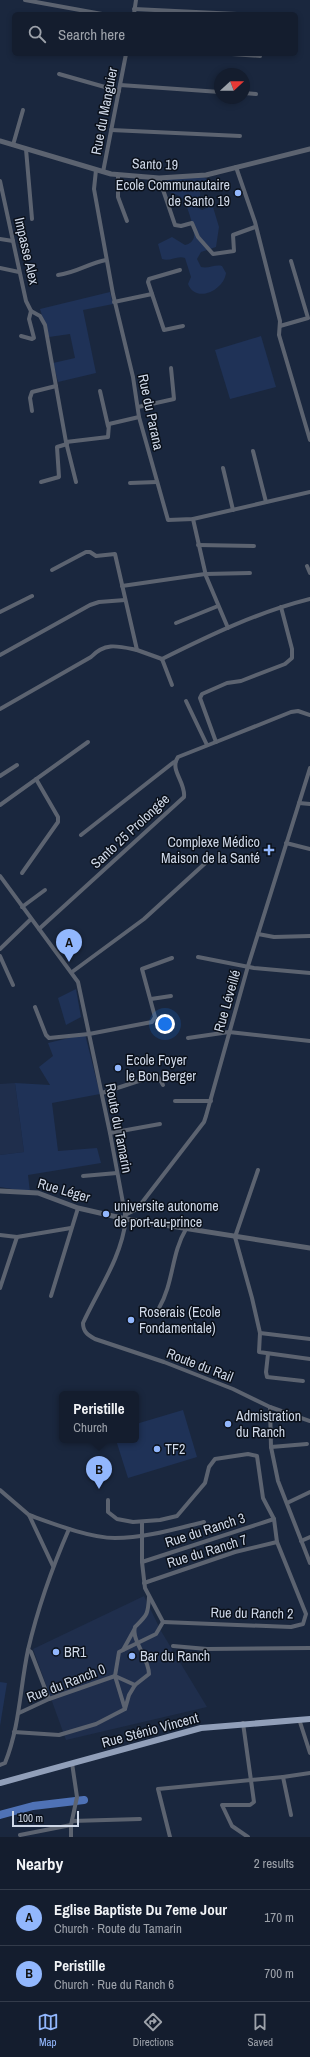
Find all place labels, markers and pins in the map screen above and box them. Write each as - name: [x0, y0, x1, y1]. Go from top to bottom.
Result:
- place label: Ecole Communautaire de Santo 19: [116, 176, 230, 210]
- marker: Ecole Communautaire de Santo 19: [233, 188, 243, 198]
- place label: Complexe Médico Maison de la Santé: [161, 833, 260, 867]
- marker: Complexe Médico Maison de la Santé: [263, 844, 275, 856]
- pin: A: [56, 929, 82, 962]
- place label: Ecole Foyer le Bon Berger: [126, 1051, 196, 1085]
- marker: Ecole Foyer le Bon Berger: [113, 1063, 123, 1073]
- place label: universite autonome de port-au-prince: [114, 1197, 219, 1231]
- marker: universite autonome de port-au-prince: [101, 1209, 111, 1219]
- place label: Roserais (Ecole Fondamentale): [139, 1303, 221, 1337]
- marker: Roserais (Ecole Fondamentale): [126, 1315, 136, 1325]
- place label: Admistration du Ranch: [235, 1407, 301, 1441]
- marker: Admistration du Ranch: [223, 1419, 233, 1429]
- place label: TF2: [165, 1440, 185, 1458]
- marker: TF2: [152, 1444, 162, 1454]
- pin: B: [86, 1456, 112, 1489]
- place label: BR1: [64, 1643, 87, 1661]
- marker: BR1: [51, 1647, 61, 1657]
- place label: Bar du Ranch: [140, 1647, 210, 1665]
- marker: Bar du Ranch: [127, 1651, 137, 1661]

